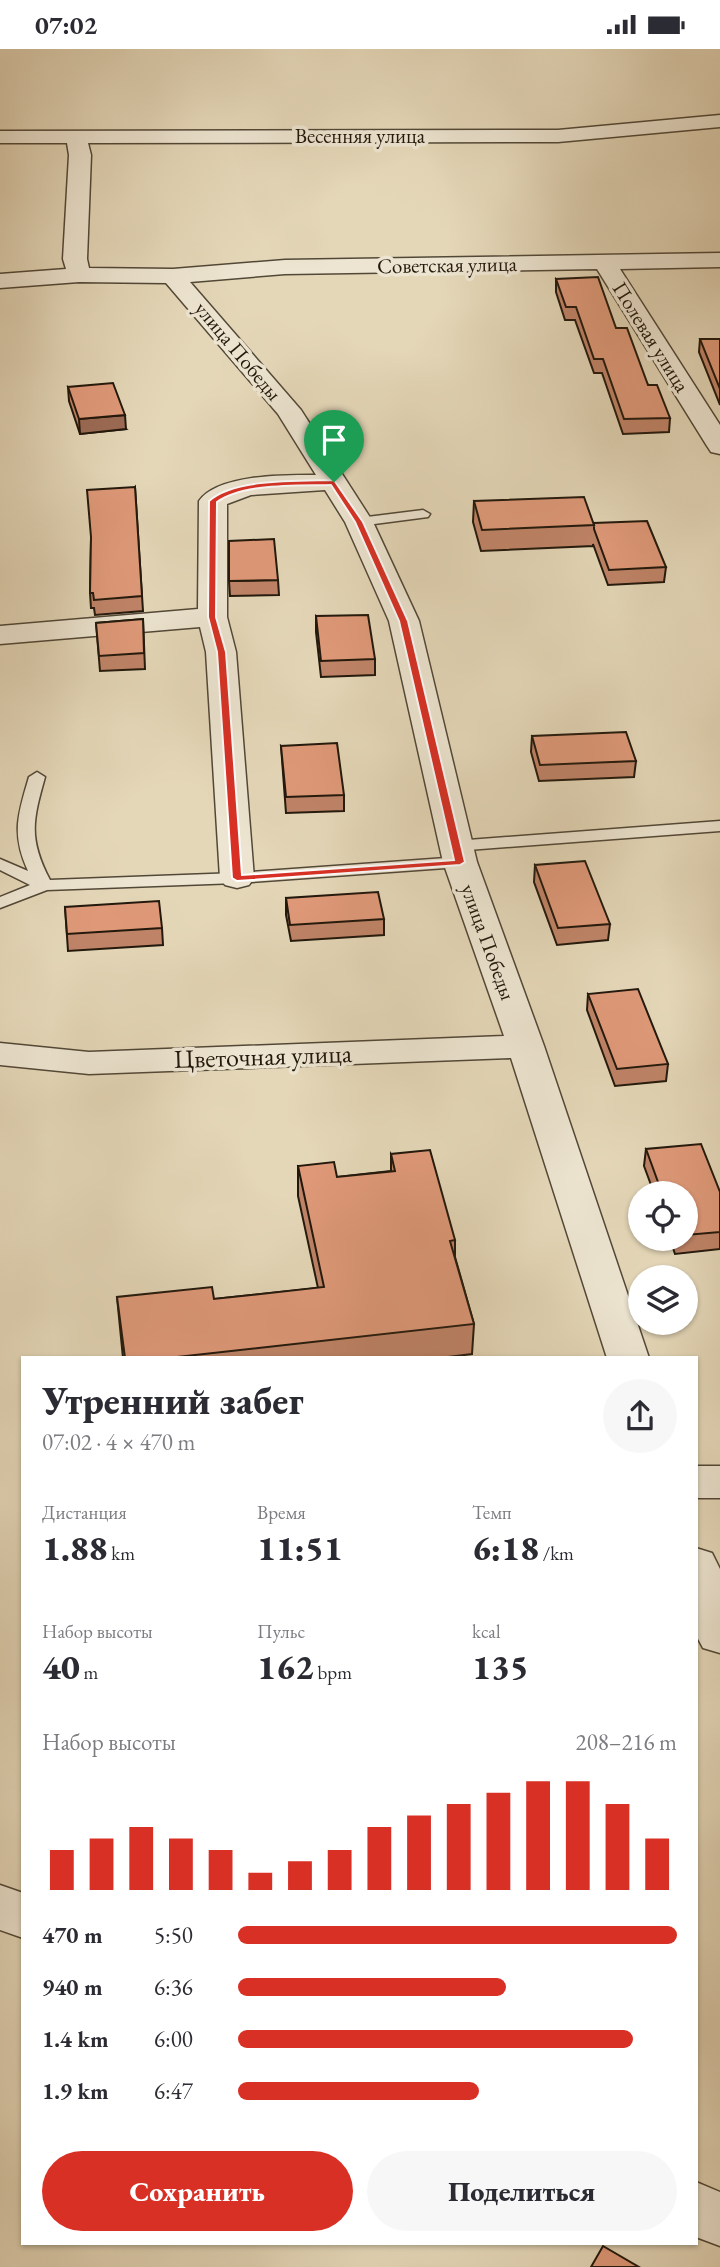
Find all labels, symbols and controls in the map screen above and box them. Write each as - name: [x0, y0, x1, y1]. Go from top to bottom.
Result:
- text: 07:02: [35, 8, 97, 42]
- street label: Весенняя улица: [295, 122, 426, 149]
- street label: Советская улица: [377, 250, 518, 279]
- street label: Полевая улица: [607, 276, 696, 398]
- street label: улица Победы: [189, 295, 288, 406]
- pin: [304, 410, 364, 482]
- icon: arrive: [315, 421, 353, 459]
- street label: улица Победы: [455, 880, 522, 1004]
- street label: Цветочная улица: [173, 1036, 353, 1076]
- map controls: [628, 1181, 698, 1335]
- button: locate: [628, 1181, 698, 1251]
- button: layers: [628, 1265, 698, 1335]
- text: Утренний забег: [42, 1376, 304, 1425]
- button: share: [603, 1379, 677, 1453]
- text: 07:02 · 4 × 470 m: [42, 1427, 195, 1457]
- text: Дистанция: [42, 1500, 127, 1525]
- text: Время: [257, 1500, 306, 1525]
- text: Темп: [472, 1500, 512, 1525]
- text: 1.88: [42, 1525, 108, 1570]
- text: 11:51: [257, 1525, 343, 1570]
- text: 6:18: [472, 1525, 539, 1570]
- text: km: [108, 1541, 135, 1566]
- text: /km: [539, 1541, 574, 1566]
- text: Набор высоты: [42, 1619, 153, 1644]
- text: Пульс: [257, 1619, 305, 1644]
- text: kcal: [472, 1619, 501, 1644]
- text: 40: [42, 1644, 80, 1689]
- text: 162: [257, 1644, 314, 1689]
- text: 135: [472, 1644, 529, 1689]
- text: m: [80, 1660, 98, 1685]
- text: bpm: [314, 1660, 352, 1685]
- text: Набор высоты: [42, 1727, 176, 1757]
- text: 208–216 m: [576, 1727, 677, 1757]
- text: 470 m: [42, 1920, 103, 1950]
- text: 5:50: [154, 1920, 193, 1950]
- text: 940 m: [42, 1972, 103, 2002]
- text: 6:36: [154, 1972, 193, 2002]
- text: 1.4 km: [42, 2024, 109, 2054]
- text: 6:00: [154, 2024, 193, 2054]
- text: 1.9 km: [42, 2076, 109, 2106]
- text: 6:47: [154, 2076, 193, 2106]
- button: Сохранить: [42, 2151, 353, 2231]
- button: Поделиться: [367, 2151, 677, 2231]

